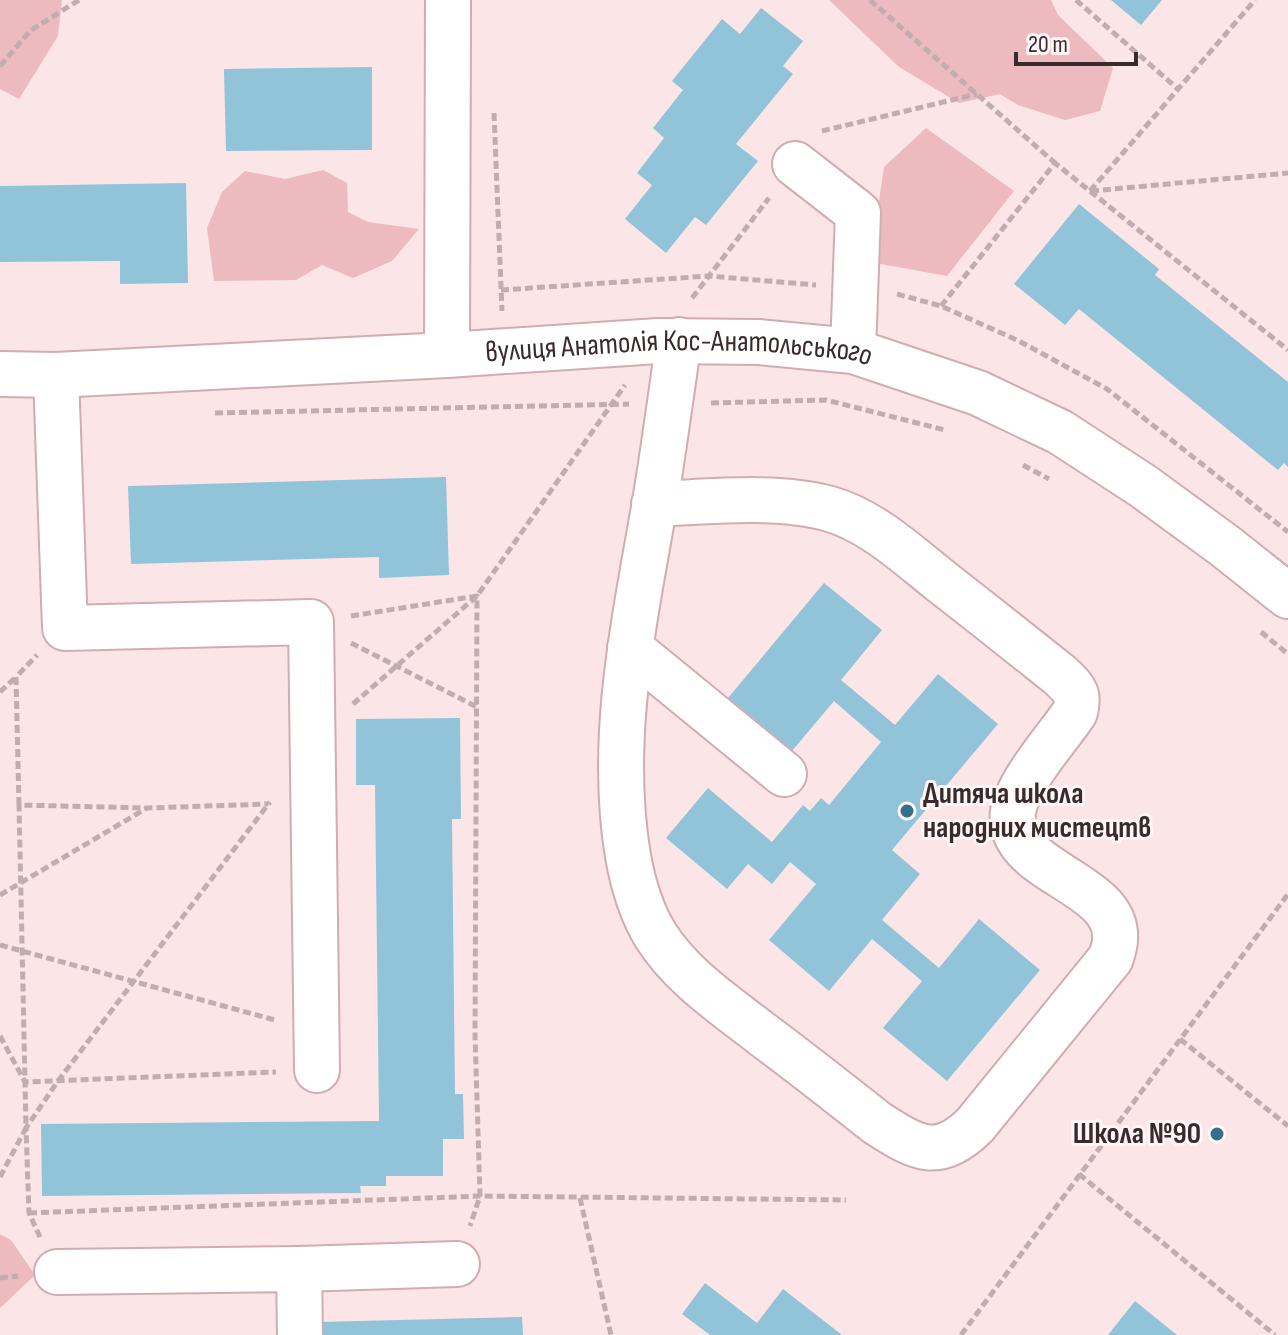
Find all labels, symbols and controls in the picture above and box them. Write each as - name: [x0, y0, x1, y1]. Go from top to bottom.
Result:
- scale bar: [1016, 16, 1136, 66]
- text: 20 m: [1028, 30, 1068, 59]
- street label: вулиця Анатолія Кос-Анатольського: [484, 323, 877, 374]
- place label: Дитяча школа народних мистецтв: [923, 776, 1151, 846]
- marker: Дитяча школа народних мистецтв: [898, 802, 916, 820]
- place label: Школа №90: [1073, 1116, 1201, 1152]
- marker: Школа №90: [1208, 1125, 1226, 1143]

